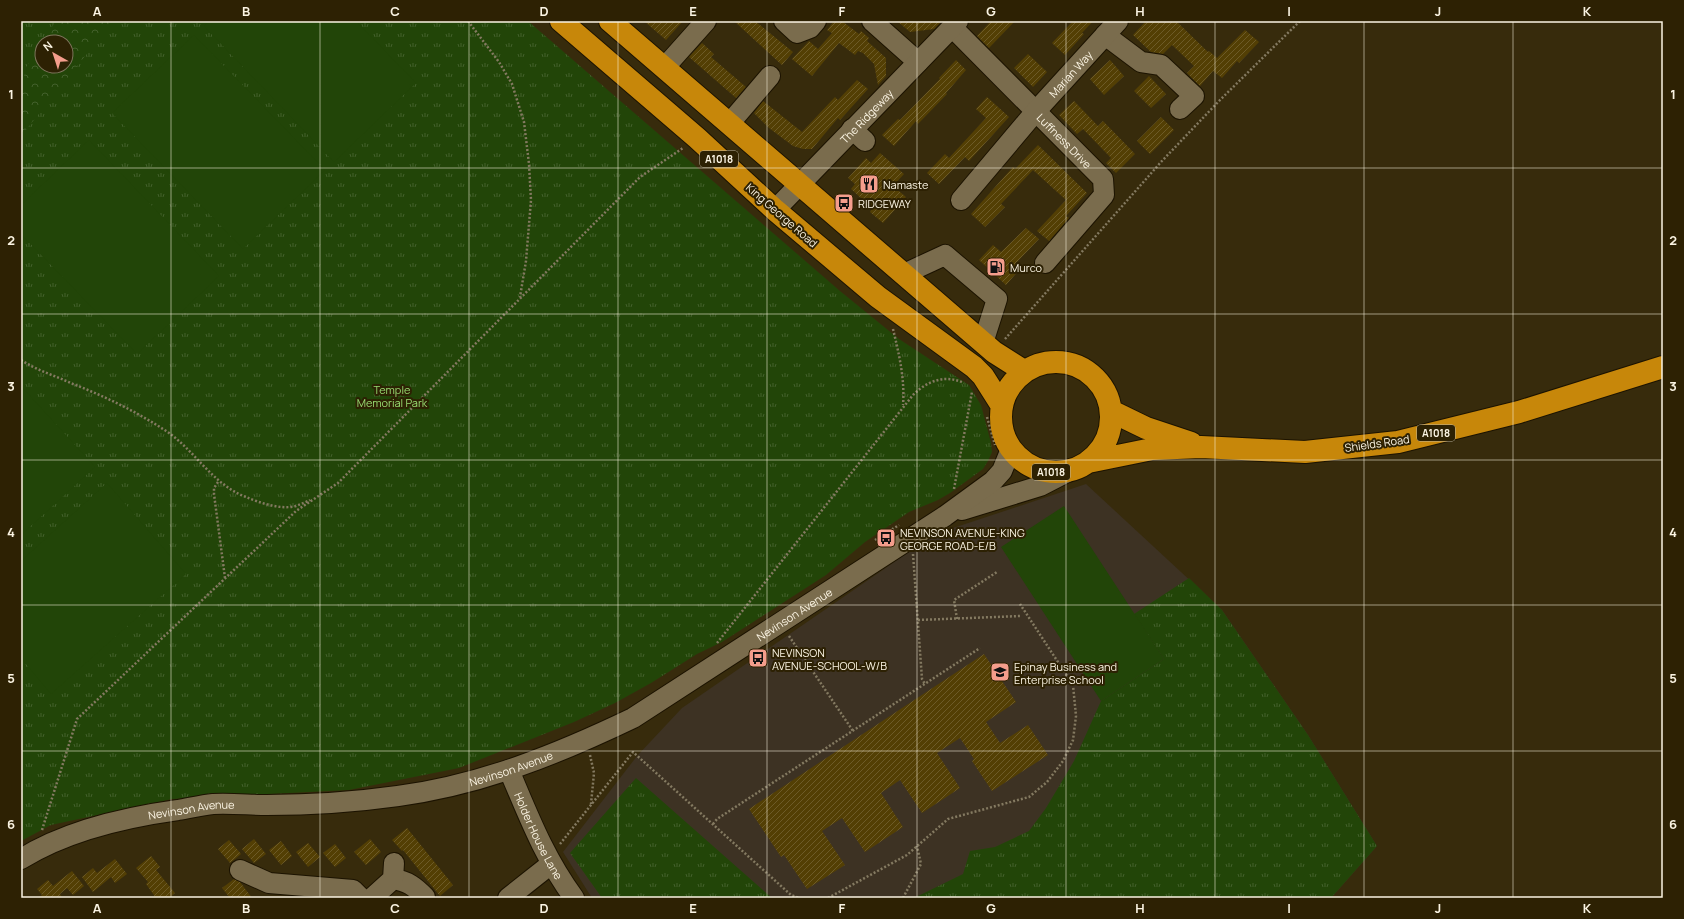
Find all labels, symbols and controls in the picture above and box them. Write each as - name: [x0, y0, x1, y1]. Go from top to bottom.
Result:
- text: A: [93, 2, 102, 20]
- text: B: [242, 2, 250, 20]
- text: C: [390, 2, 400, 20]
- text: D: [539, 2, 549, 20]
- text: E: [689, 2, 697, 20]
- text: F: [839, 2, 846, 20]
- text: G: [986, 2, 996, 20]
- text: H: [1135, 2, 1145, 20]
- text: I: [1287, 2, 1291, 20]
- text: J: [1435, 2, 1441, 20]
- text: K: [1583, 2, 1592, 20]
- north arrow: [34, 34, 74, 74]
- text: N: [40, 37, 55, 54]
- street label: Marian Way: [1045, 47, 1095, 100]
- text: 1: [8, 85, 14, 103]
- street label: The Ridgeway: [836, 85, 896, 146]
- text: 1: [1670, 85, 1676, 103]
- street label: Luffness Drive: [1034, 110, 1096, 172]
- road number: A1018: [700, 151, 738, 167]
- restaurant icon: Namaste: [858, 173, 880, 195]
- place label: Namaste: [883, 177, 929, 192]
- street label: King George Road: [743, 180, 821, 250]
- bus stop icon: RIDGEWAY: [833, 192, 855, 214]
- place label: RIDGEWAY: [858, 196, 912, 211]
- text: 2: [7, 231, 15, 249]
- text: 2: [1669, 231, 1677, 249]
- fuel station icon: Murco: [985, 256, 1007, 278]
- place label: Murco: [1010, 260, 1043, 275]
- text: 3: [7, 377, 15, 395]
- text: 3: [1669, 377, 1677, 395]
- park label: Temple Memorial Park: [357, 382, 428, 410]
- road number: A1018: [1417, 425, 1455, 441]
- street label: Shields Road: [1344, 431, 1410, 455]
- road number: A1018: [1032, 464, 1070, 480]
- text: 4: [7, 523, 15, 541]
- text: 4: [1669, 523, 1677, 541]
- place label: NEVINSON AVENUE-KING GEORGE ROAD-E/B: [900, 525, 1025, 553]
- bus stop icon: NEVINSON AVENUE-KING GEORGE ROAD-E/B: [875, 527, 897, 549]
- street label: Nevinson Avenue: [753, 583, 835, 644]
- place label: NEVINSON AVENUE-SCHOOL-W/B: [772, 645, 887, 673]
- bus stop icon: NEVINSON AVENUE-SCHOOL-W/B: [747, 647, 769, 669]
- place label: Epinay Business and Enterprise School: [1014, 659, 1117, 687]
- school or university icon: Epinay Business and Enterprise School: [989, 661, 1011, 683]
- text: 5: [7, 669, 15, 687]
- text: 5: [1669, 669, 1677, 687]
- street label: Nevinson Avenue: [467, 747, 555, 789]
- street label: Holder House Lane: [512, 790, 567, 882]
- street label: Nevinson Avenue: [147, 796, 235, 822]
- text: 6: [7, 815, 15, 833]
- text: 6: [1669, 815, 1677, 833]
- text: A: [93, 899, 102, 917]
- text: B: [242, 899, 250, 917]
- text: C: [390, 899, 400, 917]
- text: D: [539, 899, 549, 917]
- text: E: [689, 899, 697, 917]
- text: F: [839, 899, 846, 917]
- text: G: [986, 899, 996, 917]
- text: H: [1135, 899, 1145, 917]
- text: I: [1287, 899, 1291, 917]
- text: J: [1435, 899, 1441, 917]
- text: K: [1583, 899, 1592, 917]

